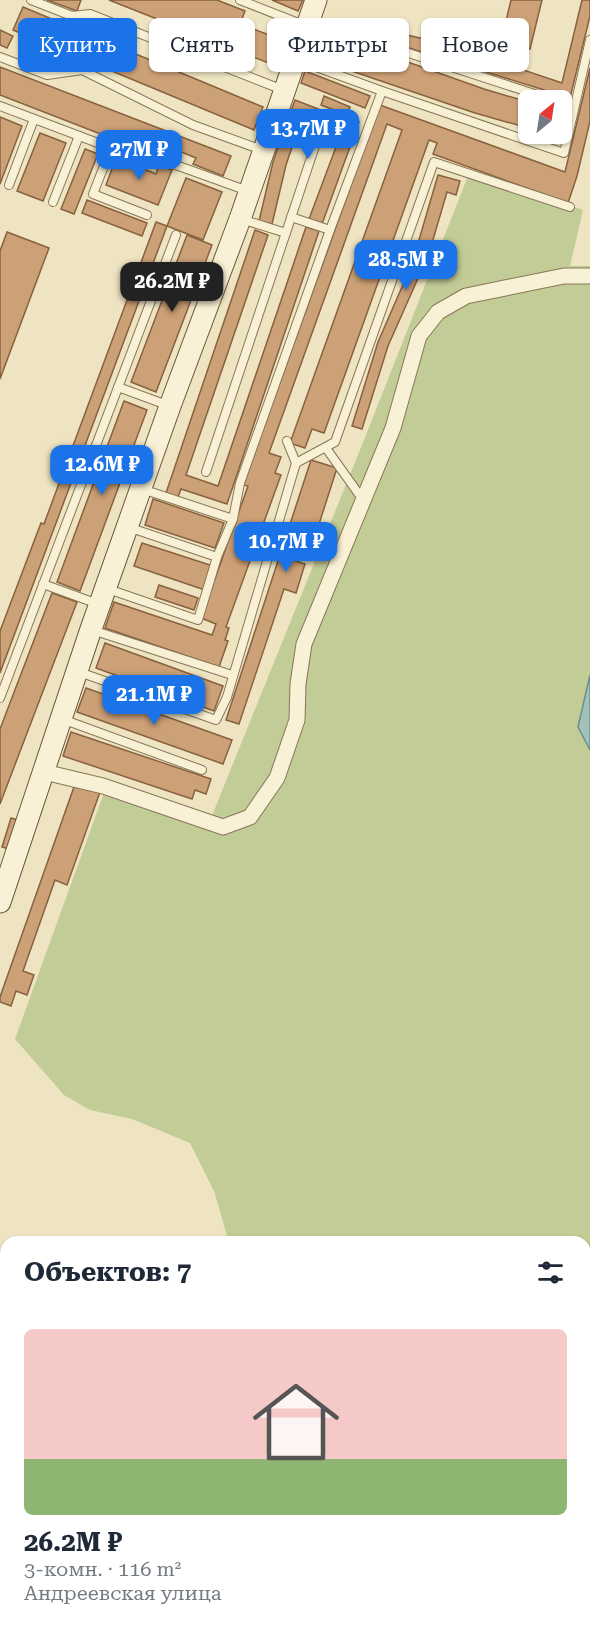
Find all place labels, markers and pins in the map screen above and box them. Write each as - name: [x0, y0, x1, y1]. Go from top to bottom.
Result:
- pin: 13.7M ₽: [253, 109, 363, 160]
- pin: 27M ₽: [97, 130, 181, 181]
- pin: 28.5M ₽: [351, 240, 461, 291]
- pin: 26.2M ₽: [117, 262, 227, 313]
- pin: 12.6M ₽: [47, 445, 157, 496]
- pin: 10.7M ₽: [231, 522, 341, 573]
- pin: 21.1M ₽: [99, 675, 209, 726]

